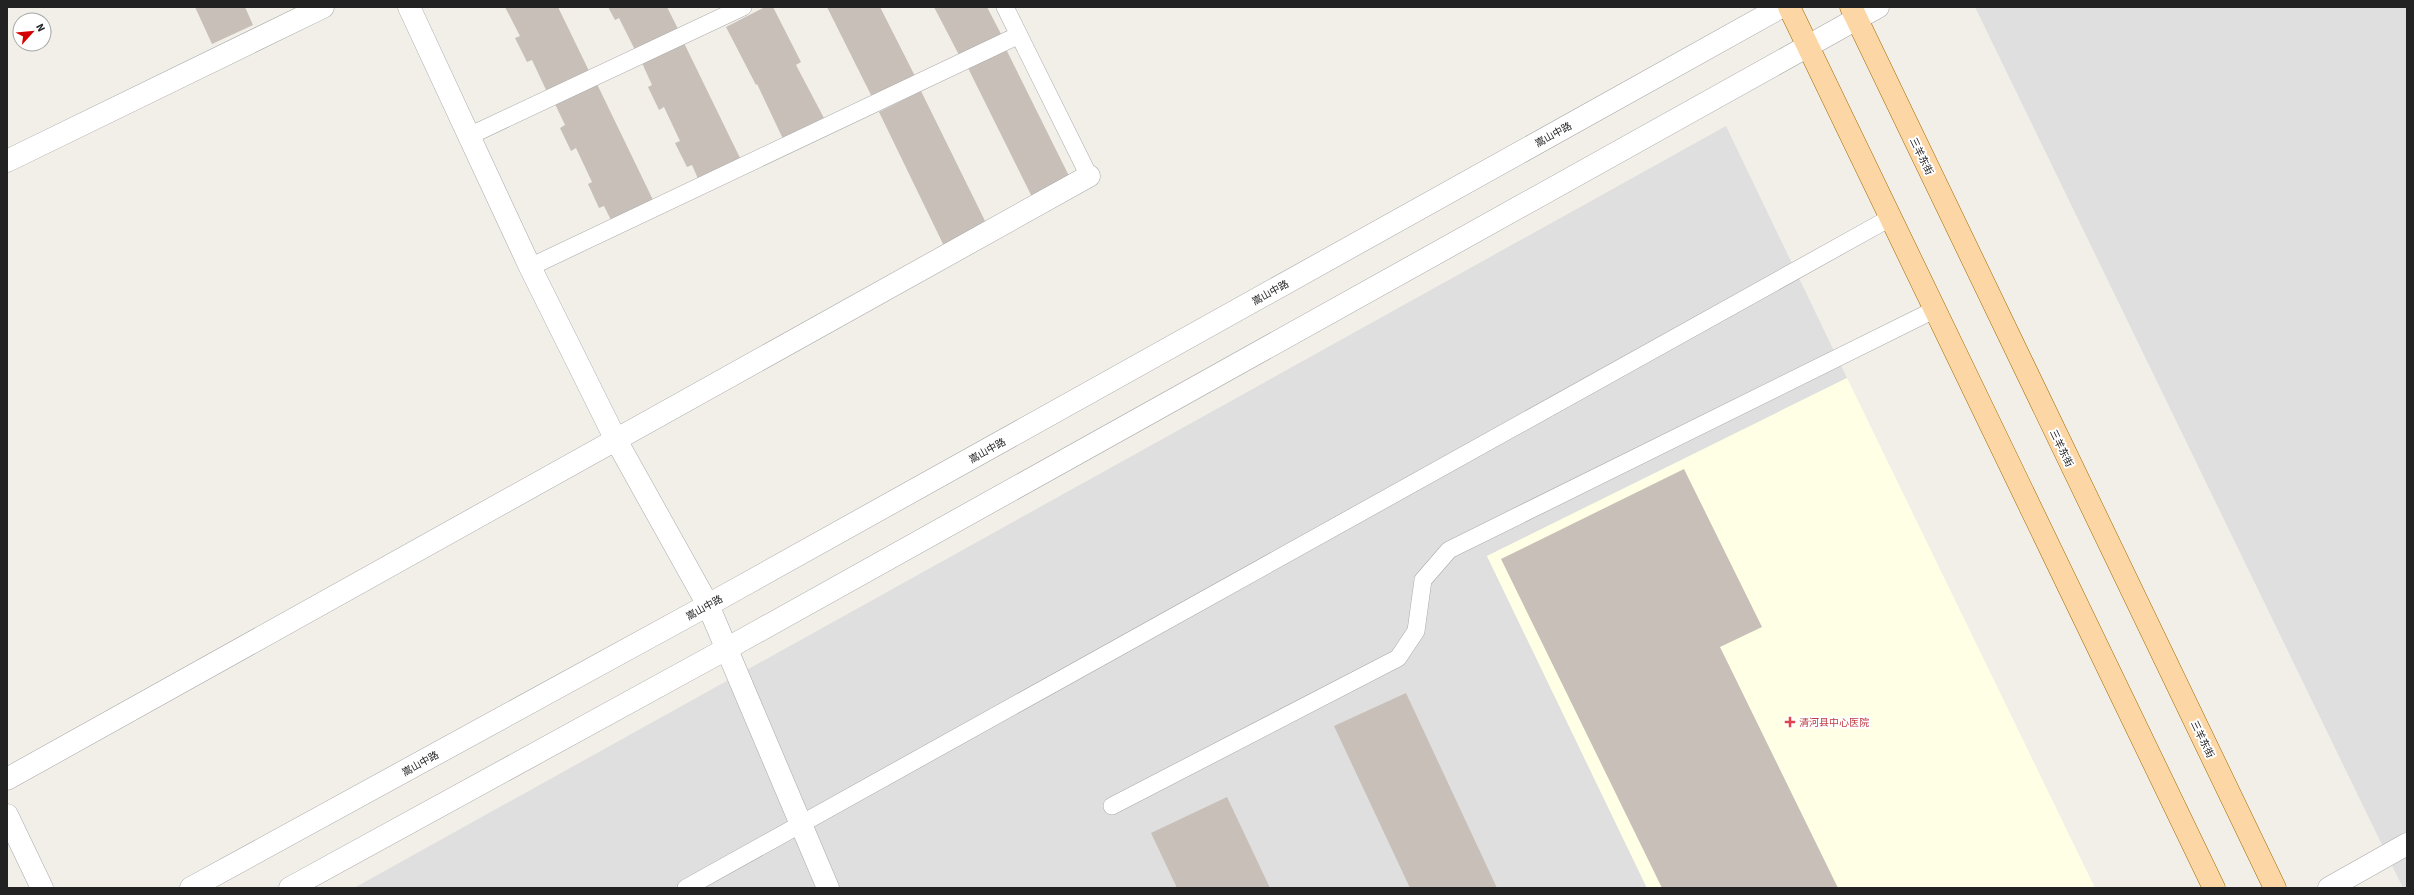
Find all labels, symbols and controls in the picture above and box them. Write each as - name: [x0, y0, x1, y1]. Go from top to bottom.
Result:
- north arrow: [12, 12, 52, 52]
- text: N: [32, 21, 49, 34]
- street label: 嵩山中路: [1533, 119, 1574, 151]
- street label: 三羊东街: [1906, 135, 1936, 177]
- street label: 嵩山中路: [1250, 277, 1291, 309]
- street label: 三羊东街: [2046, 427, 2076, 469]
- street label: 嵩山中路: [967, 435, 1008, 467]
- street label: 嵩山中路: [684, 592, 725, 624]
- marker: 清河县中心医院: [1784, 716, 1796, 728]
- place label: 清河县中心医院: [1799, 716, 1869, 730]
- street label: 三羊东街: [2187, 718, 2217, 760]
- street label: 嵩山中路: [400, 748, 441, 780]

